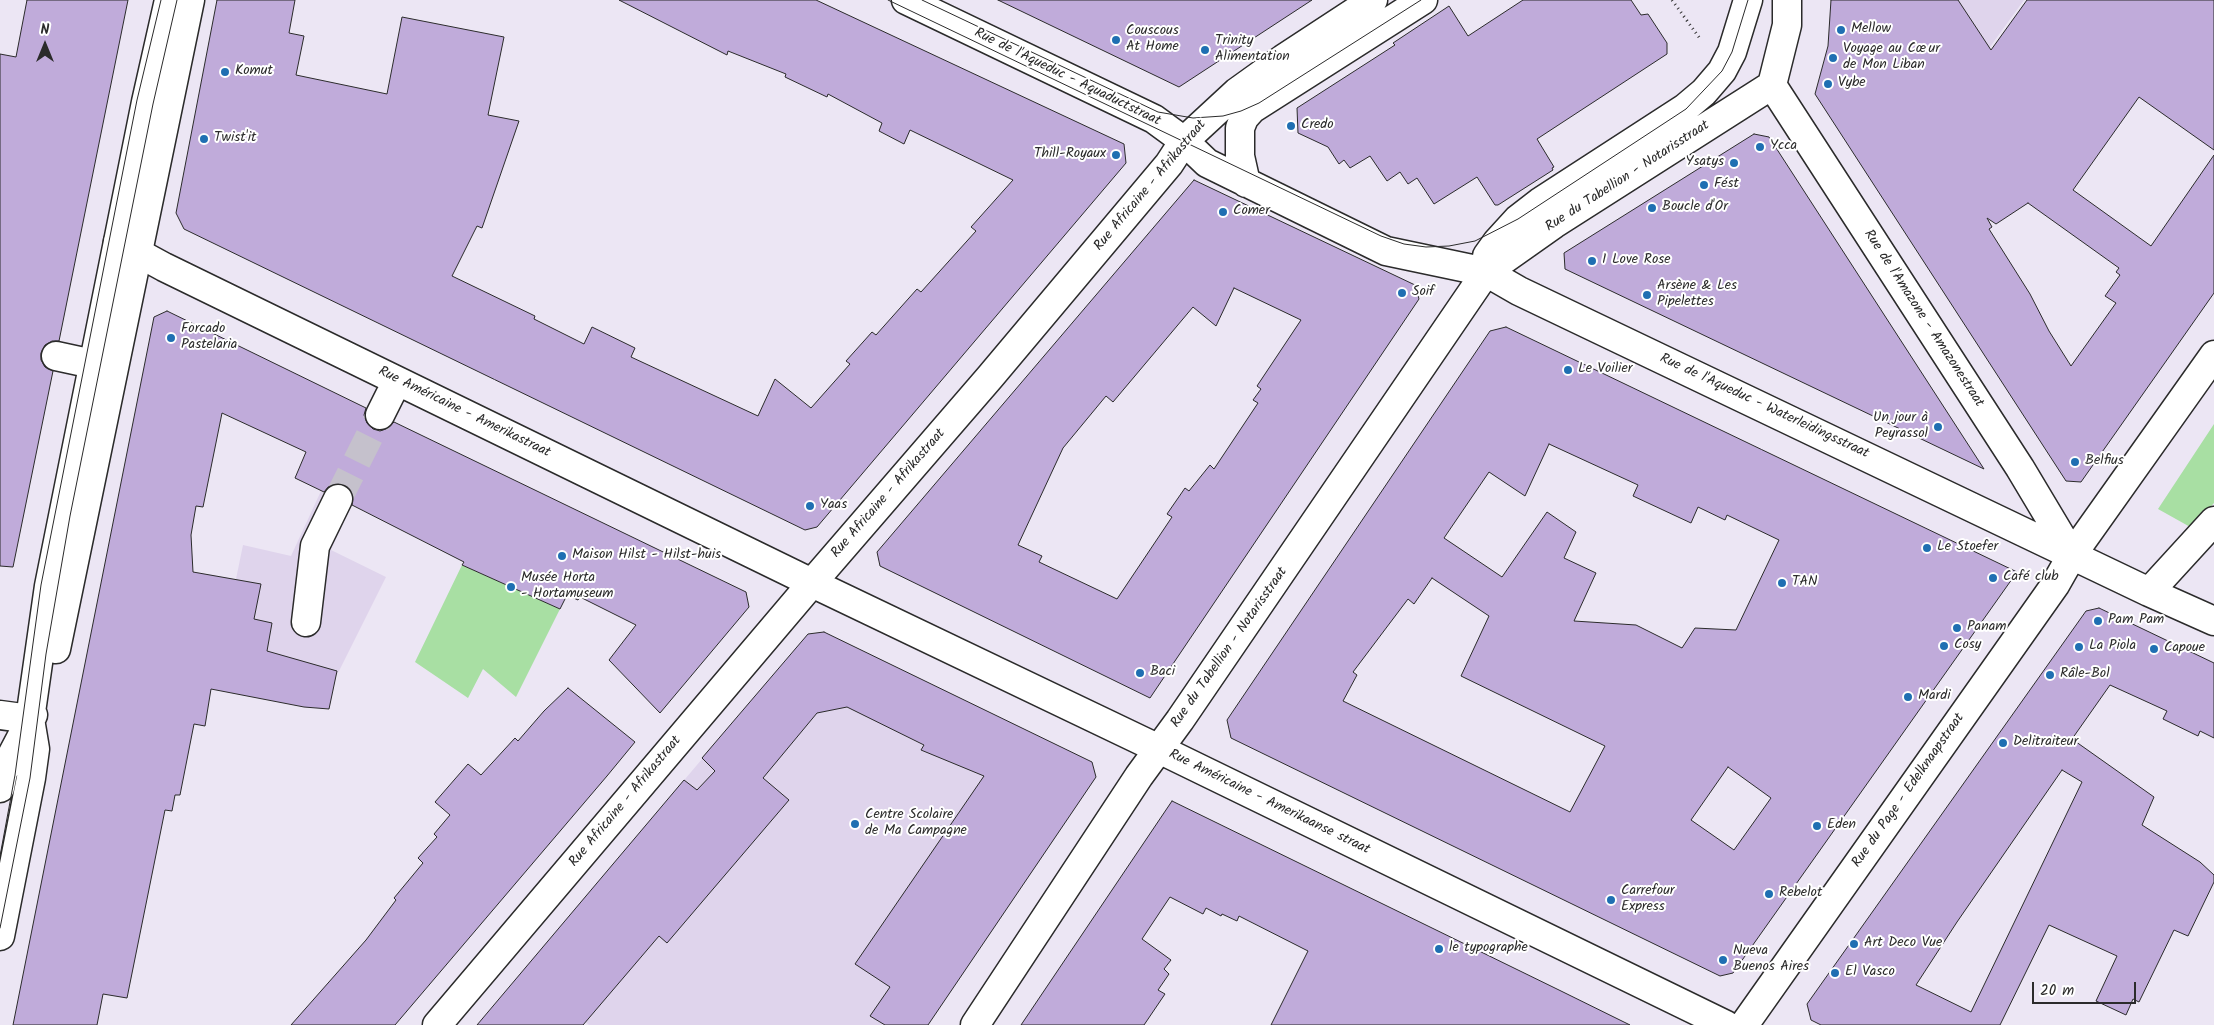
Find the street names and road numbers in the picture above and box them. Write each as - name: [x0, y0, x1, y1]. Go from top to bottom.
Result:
- street label: Rue de l'Aqueduc - Aquaductstraat: [971, 25, 1163, 131]
- street label: Rue Africaine - Afrikastraat: [1091, 117, 1211, 255]
- street label: Rue du Tabellion - Notarisstraat: [1543, 118, 1713, 236]
- street label: Rue de l'Amazone - Amazonestraat: [1859, 227, 1987, 411]
- street label: Rue de l'Aqueduc - Waterleidingsstraat: [1657, 351, 1871, 463]
- street label: Rue Américaine - Amerikastraat: [375, 364, 553, 462]
- street label: Rue Africaine - Afrikastraat: [828, 426, 950, 562]
- street label: Rue du Tabellion - Notarisstraat: [1168, 565, 1292, 731]
- street label: Rue du Page - Edelknaapstraat: [1849, 711, 1969, 871]
- street label: Rue Africaine - Afrikastraat: [566, 733, 686, 871]
- street label: Rue Américaine - Amerikaanse straat: [1166, 747, 1372, 859]

